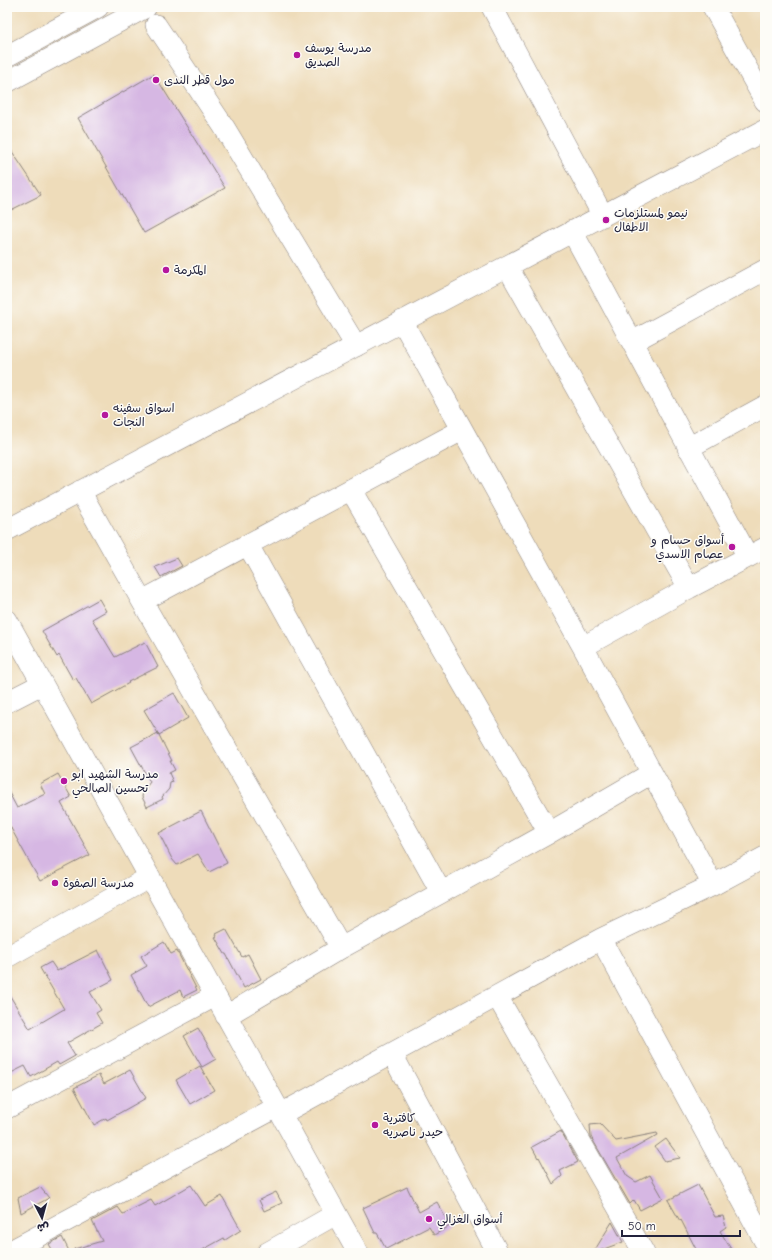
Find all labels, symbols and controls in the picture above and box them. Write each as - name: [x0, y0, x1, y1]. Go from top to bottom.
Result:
- place label: مدرسة يوسف الصديق: [305, 41, 372, 69]
- marker: مدرسة يوسف الصديق: [292, 50, 302, 60]
- place label: مول قطر الندى: [164, 73, 235, 87]
- marker: مول قطر الندى: [151, 75, 161, 85]
- place label: نيمو لمستلزمات الاطفال: [614, 206, 688, 234]
- marker: نيمو لمستلزمات الاطفال: [601, 215, 611, 225]
- place label: المكرمة: [174, 263, 206, 277]
- marker: المكرمة: [161, 265, 171, 275]
- place label: اسواق سفينه النجات: [113, 401, 174, 430]
- marker: اسواق سفينه النجات: [100, 410, 110, 420]
- place label: أسواق حسام و عصام الاسدي: [650, 533, 724, 563]
- marker: أسواق حسام و عصام الاسدي: [727, 542, 737, 552]
- place label: مدرسة الشهيد ابو تحسين الصالحي: [71, 767, 159, 799]
- marker: مدرسة الشهيد ابو تحسين الصالحي: [59, 776, 69, 786]
- place label: مدرسة الصفوة: [63, 876, 134, 890]
- marker: مدرسة الصفوة: [50, 878, 60, 888]
- place label: كافترية حيدر ناصريه: [383, 1111, 443, 1139]
- marker: كافترية حيدر ناصريه: [370, 1120, 380, 1130]
- north arrow: [22, 1198, 62, 1238]
- place label: أسواق الغزالي: [437, 1212, 503, 1230]
- scale bar: [622, 1212, 740, 1238]
- marker: أسواق الغزالي: [424, 1214, 434, 1224]
- text: 50 m: [628, 1219, 656, 1233]
- text: ش: [36, 1220, 50, 1235]

